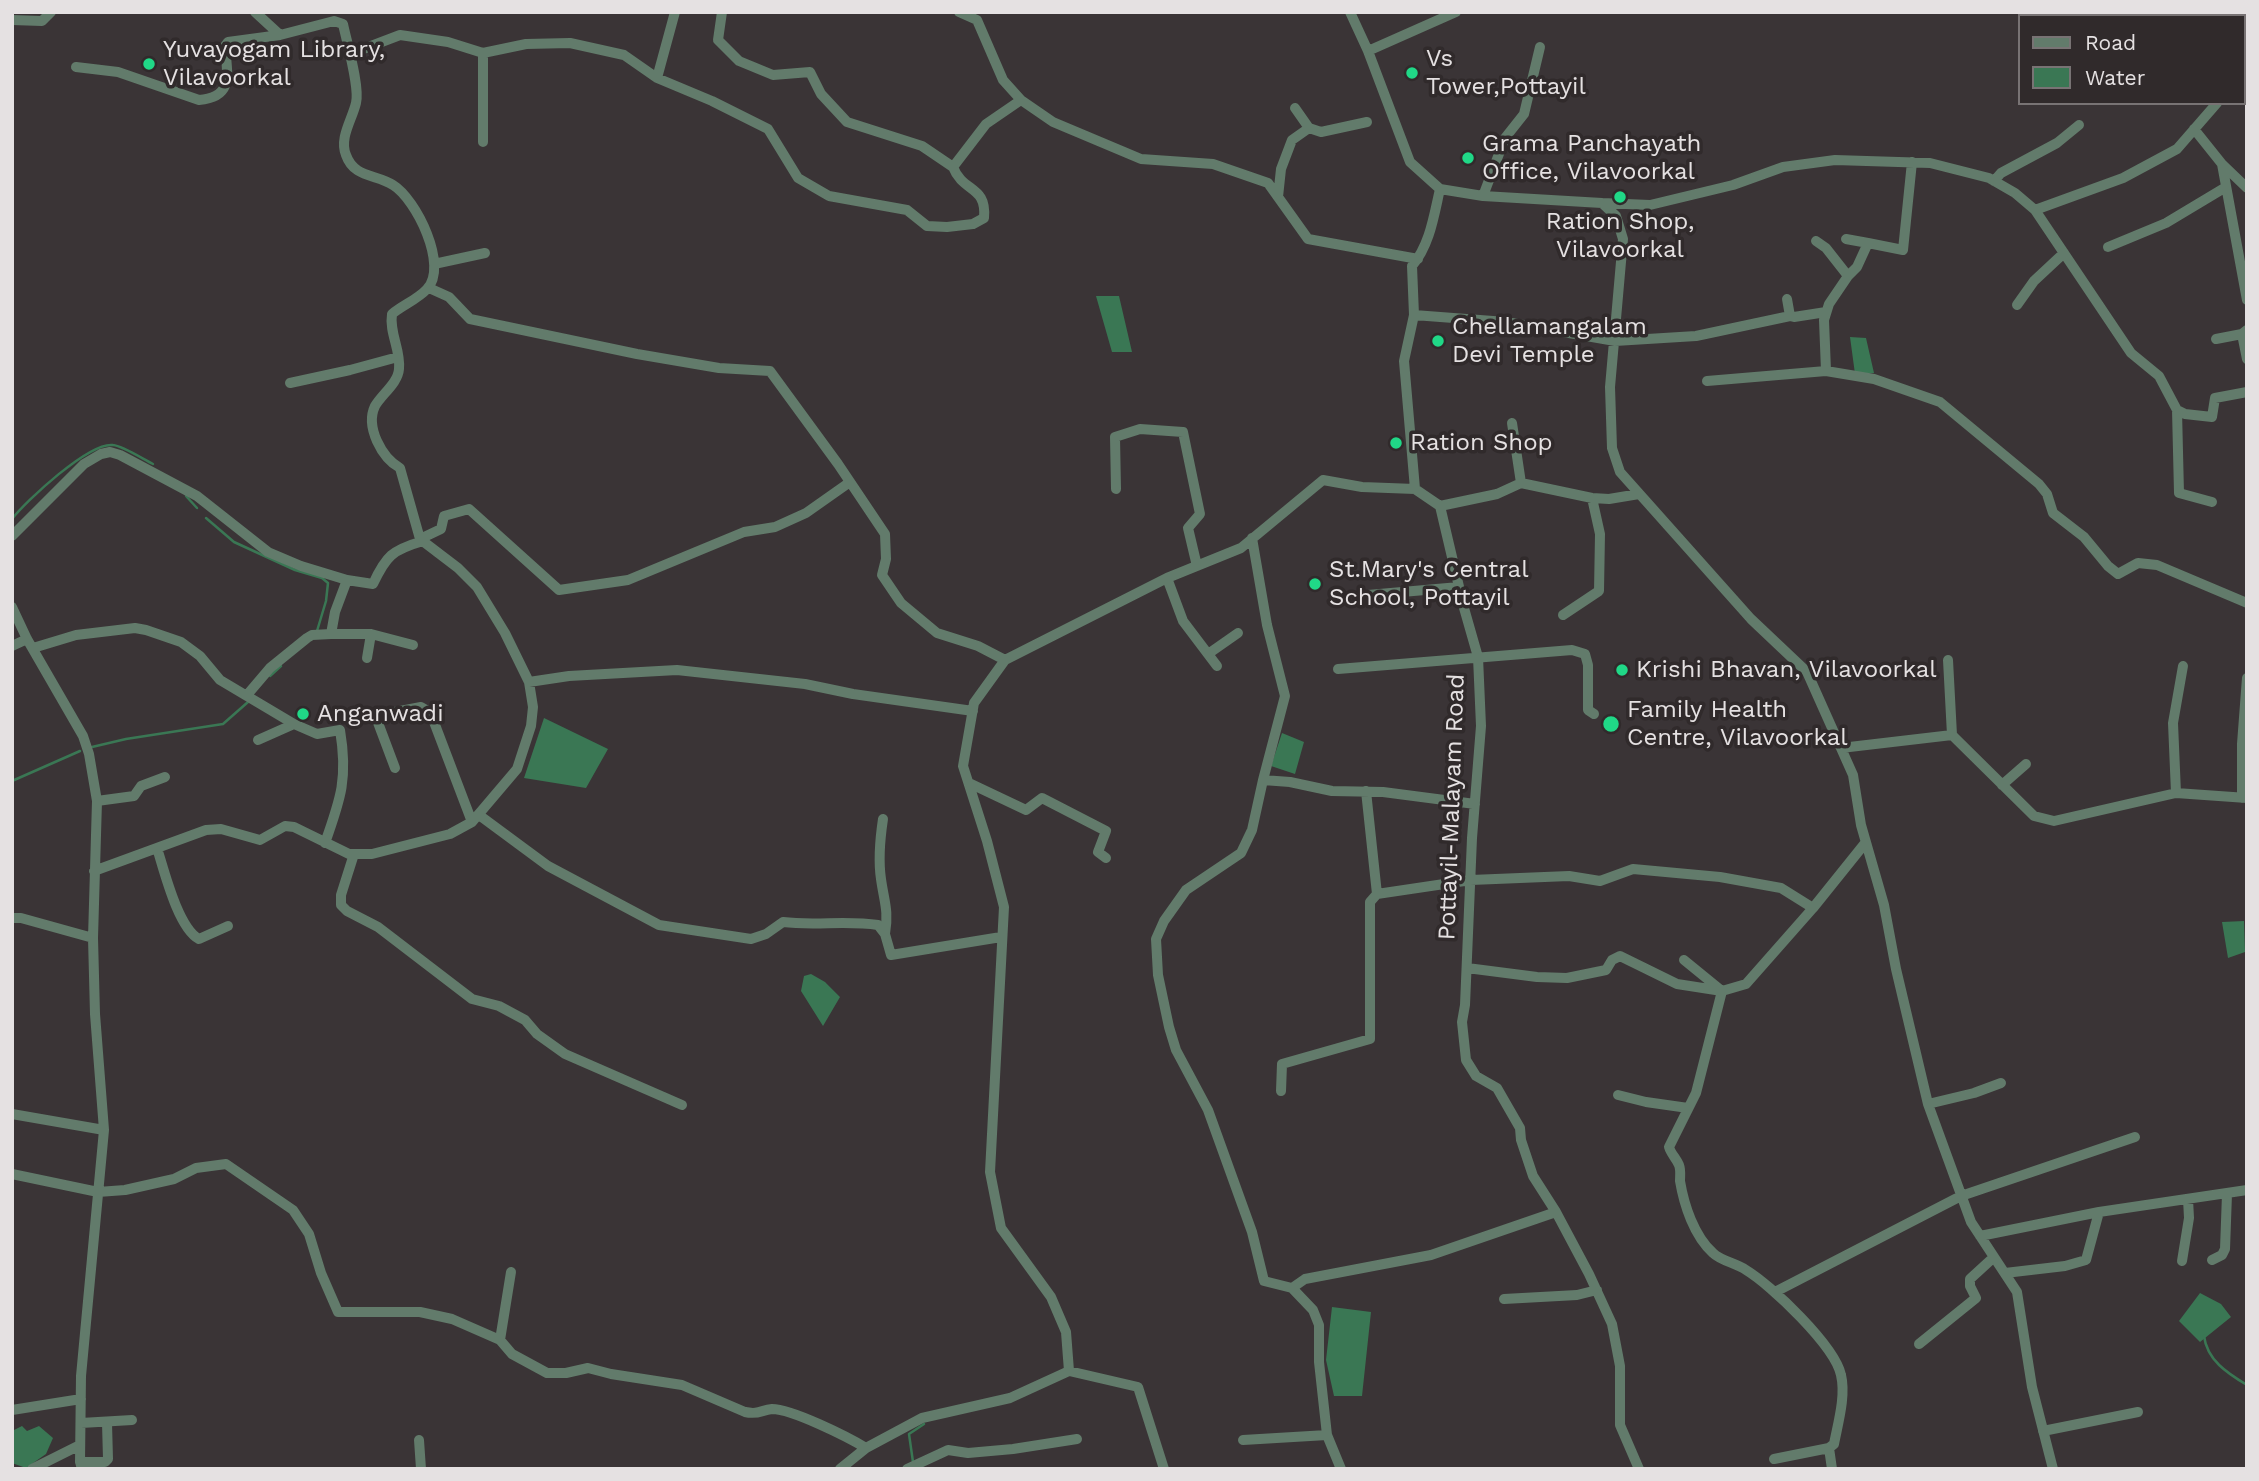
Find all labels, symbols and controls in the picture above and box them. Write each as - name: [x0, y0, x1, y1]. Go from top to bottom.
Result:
- legend: [2018, 14, 2245, 105]
- text: Road: [2085, 30, 2136, 55]
- place label: Yuvayogam Library, Vilavoorkal: [163, 36, 385, 92]
- place label: Vs Tower,Pottayil: [1426, 45, 1586, 101]
- marker: Yuvayogam Library, Vilavoorkal: [141, 56, 157, 72]
- marker: Vs Tower,Pottayil: [1404, 65, 1420, 81]
- text: Water: [2085, 65, 2145, 90]
- place label: Grama Panchayath Office, Vilavoorkal: [1482, 130, 1701, 186]
- marker: Grama Panchayath Office, Vilavoorkal: [1460, 150, 1476, 166]
- marker: Ration Shop, Vilavoorkal: [1612, 189, 1628, 205]
- place label: Ration Shop, Vilavoorkal: [1546, 208, 1694, 264]
- place label: Chellamangalam Devi Temple: [1452, 313, 1647, 369]
- marker: Chellamangalam Devi Temple: [1430, 333, 1446, 349]
- place label: Ration Shop: [1410, 429, 1553, 457]
- marker: Ration Shop: [1388, 435, 1404, 451]
- place label: St.Mary's Central School, Pottayil: [1329, 556, 1529, 612]
- marker: St.Mary's Central School, Pottayil: [1307, 576, 1323, 592]
- place label: Krishi Bhavan, Vilavoorkal: [1636, 656, 1937, 684]
- marker: Krishi Bhavan, Vilavoorkal: [1614, 662, 1630, 678]
- street label: Pottayil-Malayam Road: [1433, 673, 1471, 941]
- place label: Family Health Centre, Vilavoorkal: [1627, 696, 1848, 752]
- place label: Anganwadi: [317, 700, 444, 728]
- marker: Anganwadi: [295, 706, 311, 722]
- marker: Family Health Centre, Vilavoorkal: [1601, 714, 1621, 734]

